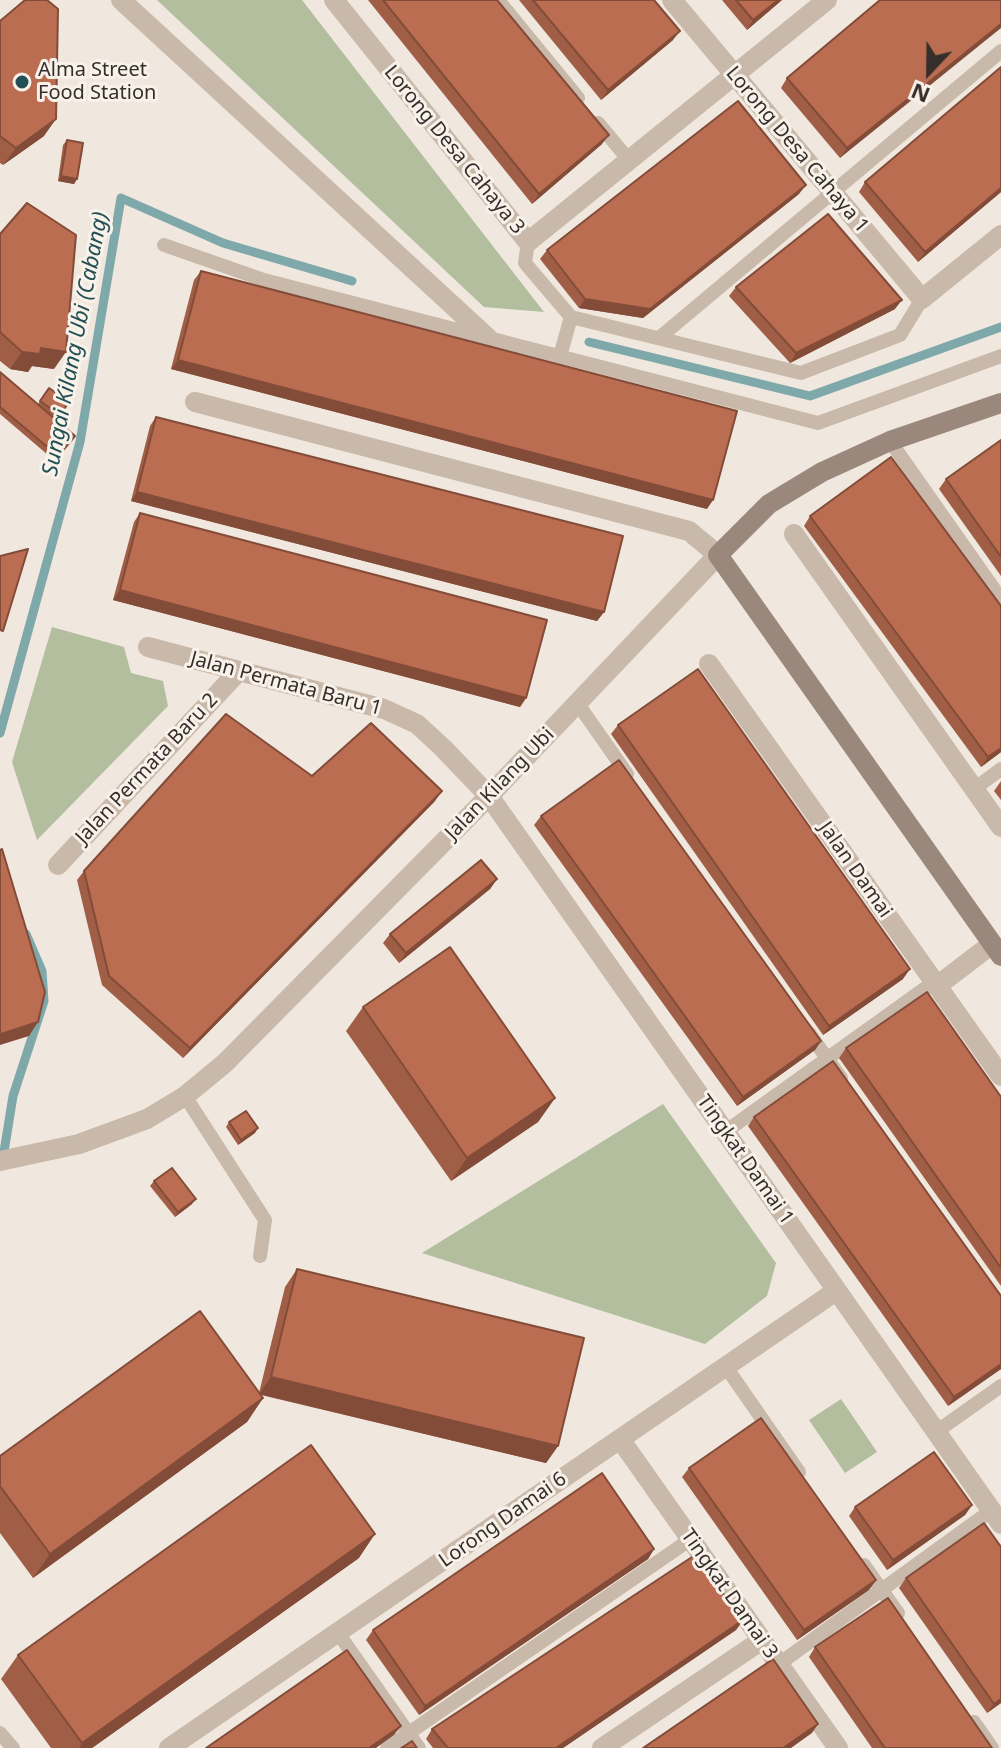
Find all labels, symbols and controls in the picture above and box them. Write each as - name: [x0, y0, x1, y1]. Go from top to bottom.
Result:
- north arrow: [889, 32, 969, 112]
- place label: Alma Street Food Station: [38, 58, 156, 105]
- street label: Lorong Desa Cahaya 3: [379, 61, 529, 239]
- street label: Lorong Desa Cahaya 1: [720, 62, 874, 238]
- marker: Alma Street Food Station: [13, 73, 31, 91]
- text: N: [906, 77, 934, 112]
- water label: Sungai Kilang Ubi (Cabang): [37, 210, 115, 478]
- street label: Jalan Permata Baru 1: [188, 647, 384, 721]
- street label: Jalan Permata Baru 2: [71, 689, 223, 849]
- street label: Jalan Kilang Ubi: [440, 723, 560, 845]
- street label: Jalan Damai: [813, 817, 897, 923]
- street label: Tingkat Damai 1: [691, 1091, 799, 1229]
- street label: Lorong Damai 6: [435, 1467, 571, 1573]
- street label: Tingkat Damai 3: [675, 1525, 783, 1663]

